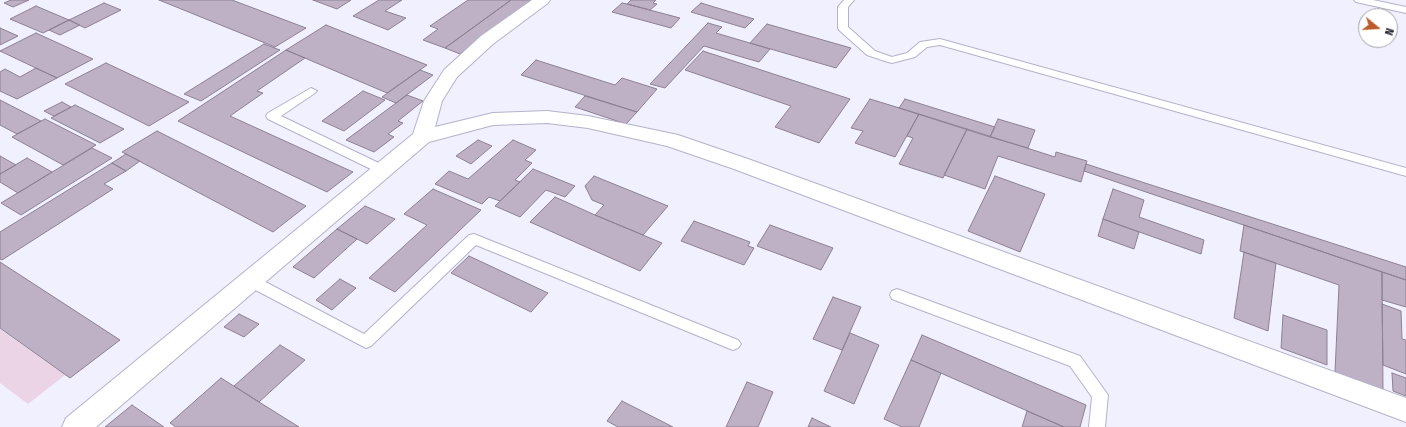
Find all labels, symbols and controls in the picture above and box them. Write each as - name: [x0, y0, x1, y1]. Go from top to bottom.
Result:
- north arrow: [1358, 8, 1398, 48]
- text: N: [1382, 26, 1396, 37]

